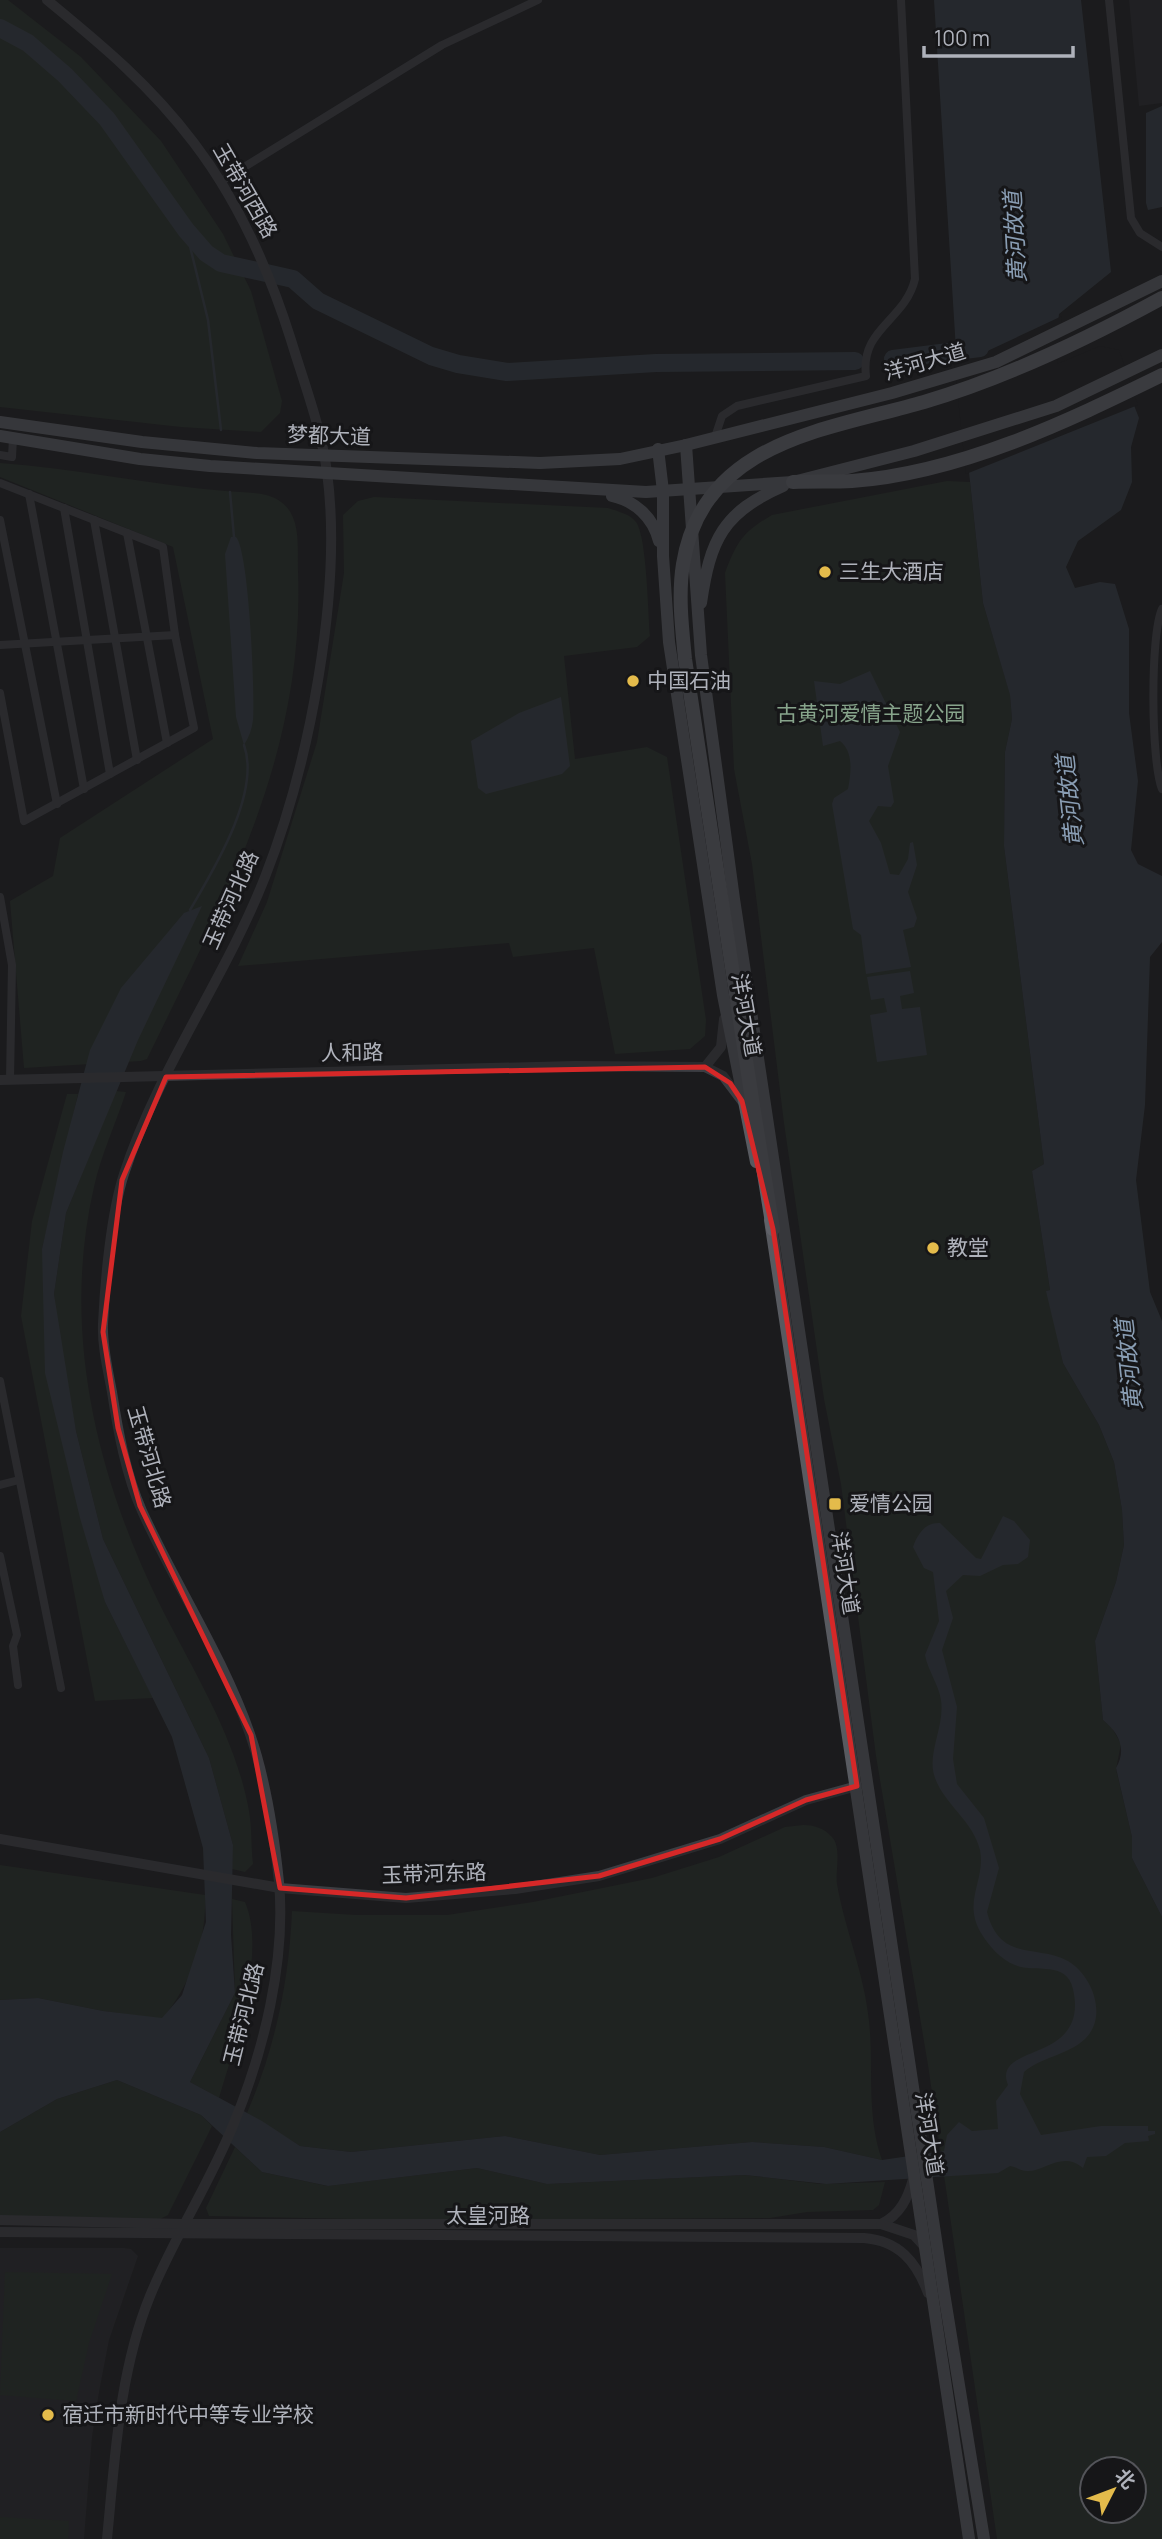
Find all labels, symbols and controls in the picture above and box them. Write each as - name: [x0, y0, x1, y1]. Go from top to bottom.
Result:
- scale bar: [924, 14, 1073, 58]
- text: 100 m: [934, 24, 990, 52]
- street label: 玉带河西路: [207, 138, 284, 243]
- water label: 黄河故道: [995, 187, 1032, 284]
- street label: 洋河大道: [880, 336, 969, 386]
- street label: 梦都大道: [287, 420, 371, 450]
- place label: 三生大酒店: [839, 557, 944, 585]
- marker: 三生大酒店: [817, 564, 833, 580]
- place label: 中国石油: [647, 666, 731, 694]
- marker: 中国石油: [625, 673, 641, 689]
- park label: 古黄河爱情主题公园: [777, 699, 966, 727]
- water label: 黄河故道: [1048, 751, 1090, 849]
- street label: 玉带河北路: [196, 846, 264, 953]
- street label: 洋河大道: [726, 971, 768, 1059]
- street label: 人和路: [320, 1037, 384, 1067]
- place label: 教堂: [947, 1233, 989, 1261]
- marker: 教堂: [925, 1240, 941, 1256]
- water label: 黄河故道: [1107, 1315, 1149, 1413]
- street label: 玉带河北路: [122, 1402, 178, 1511]
- place label: 爱情公园: [849, 1489, 933, 1517]
- marker: 爱情公园: [827, 1496, 843, 1512]
- street label: 洋河大道: [826, 1529, 866, 1617]
- street label: 玉带河东路: [381, 1857, 487, 1889]
- street label: 玉带河北路: [217, 1959, 269, 2068]
- street label: 洋河大道: [910, 2090, 950, 2178]
- street label: 太皇河路: [446, 2201, 530, 2229]
- place label: 宿迁市新时代中等专业学校: [62, 2400, 314, 2428]
- marker: 宿迁市新时代中等专业学校: [40, 2407, 56, 2423]
- north arrow: [1078, 2455, 1148, 2525]
- text: 北: [1110, 2463, 1142, 2494]

